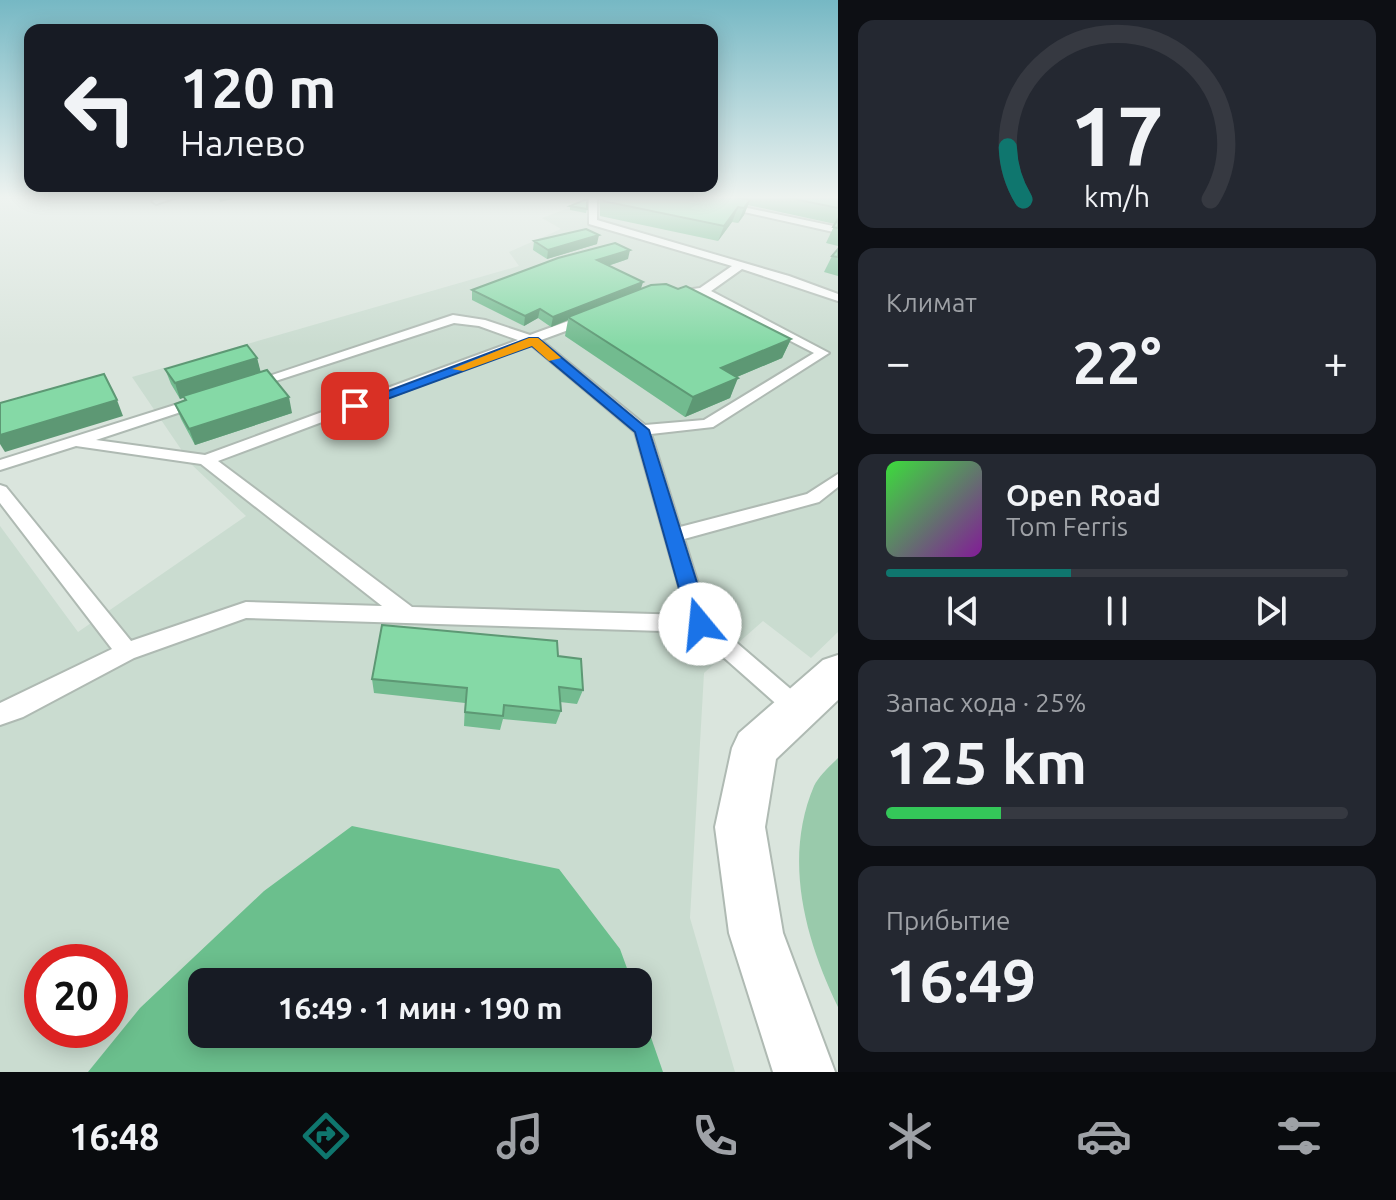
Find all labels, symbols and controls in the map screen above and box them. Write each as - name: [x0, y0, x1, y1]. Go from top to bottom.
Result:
- icon: left: [48, 56, 152, 160]
- text: 120 m: [180, 56, 336, 119]
- text: 17: [1070, 88, 1164, 182]
- text: Налево: [180, 122, 305, 163]
- text: km/h: [1084, 180, 1150, 212]
- text: Климат: [886, 288, 977, 317]
- text: 22°: [1073, 328, 1161, 395]
- text: −: [886, 337, 911, 386]
- text: +: [1323, 337, 1348, 386]
- pin: [321, 372, 389, 440]
- icon: arrive: [333, 384, 377, 428]
- text: Open Road: [1006, 478, 1161, 512]
- text: Tom Ferris: [1006, 512, 1128, 541]
- position arrow: [658, 582, 742, 666]
- icon: previous: [941, 589, 985, 633]
- icon: pause: [1095, 589, 1139, 633]
- icon: next: [1249, 589, 1293, 633]
- text: Запас хода · 25%: [886, 688, 1086, 717]
- text: 125 km: [886, 728, 1087, 795]
- text: Прибытие: [886, 906, 1010, 935]
- speed limit sign: 20: [24, 944, 128, 1048]
- text: 16:49: [886, 946, 1036, 1013]
- text: 16:49 · 1 мин · 190 m: [278, 991, 562, 1025]
- icon: directions: [298, 1108, 354, 1164]
- icon: music: [492, 1108, 548, 1164]
- icon: phone: [687, 1108, 743, 1164]
- icon: climate: [882, 1108, 938, 1164]
- icon: car: [1076, 1108, 1132, 1164]
- icon: filters: [1271, 1108, 1327, 1164]
- text: 16:48: [69, 1116, 159, 1157]

